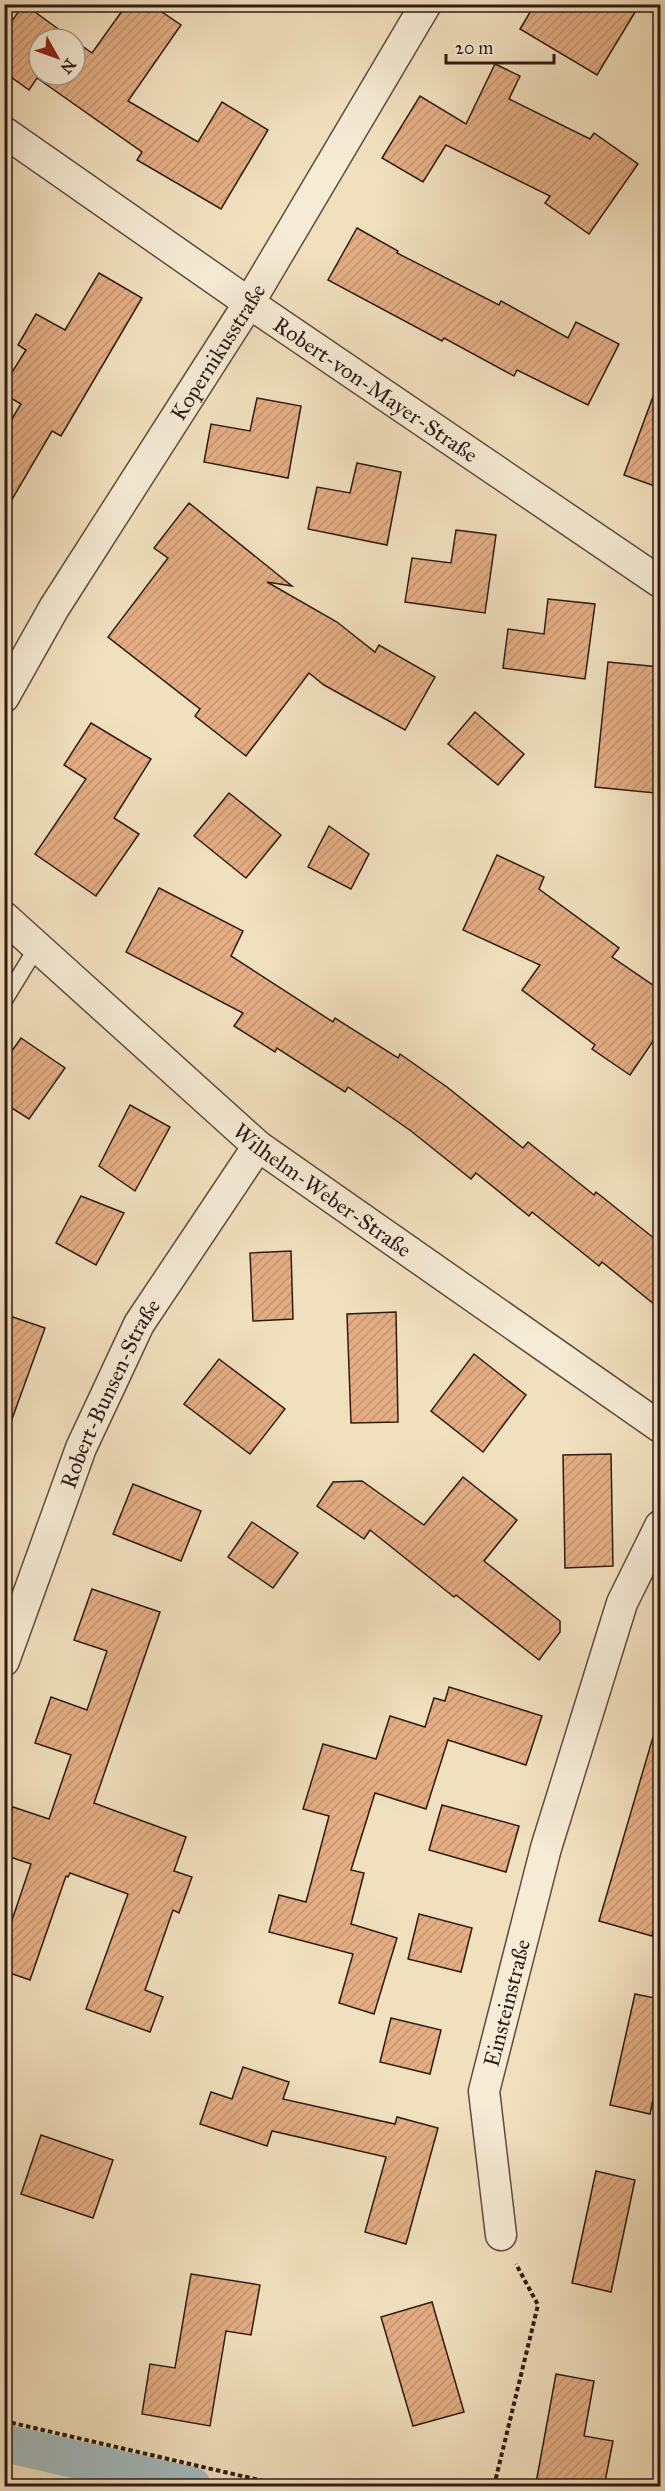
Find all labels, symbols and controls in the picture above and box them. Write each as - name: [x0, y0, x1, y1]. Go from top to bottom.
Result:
- north arrow: [27, 27, 87, 87]
- scale bar: [446, 27, 554, 65]
- text: 20 m: [455, 37, 493, 59]
- text: N: [56, 55, 80, 78]
- street label: Kopernikusstraße: [164, 279, 271, 425]
- street label: Robert-von-Mayer-Straße: [269, 310, 483, 468]
- street label: Wilhelm-Weber-Straße: [228, 1117, 417, 1263]
- street label: Robert-Bunsen-Straße: [54, 1293, 166, 1492]
- street label: Einsteinstraße: [477, 1936, 536, 2069]

